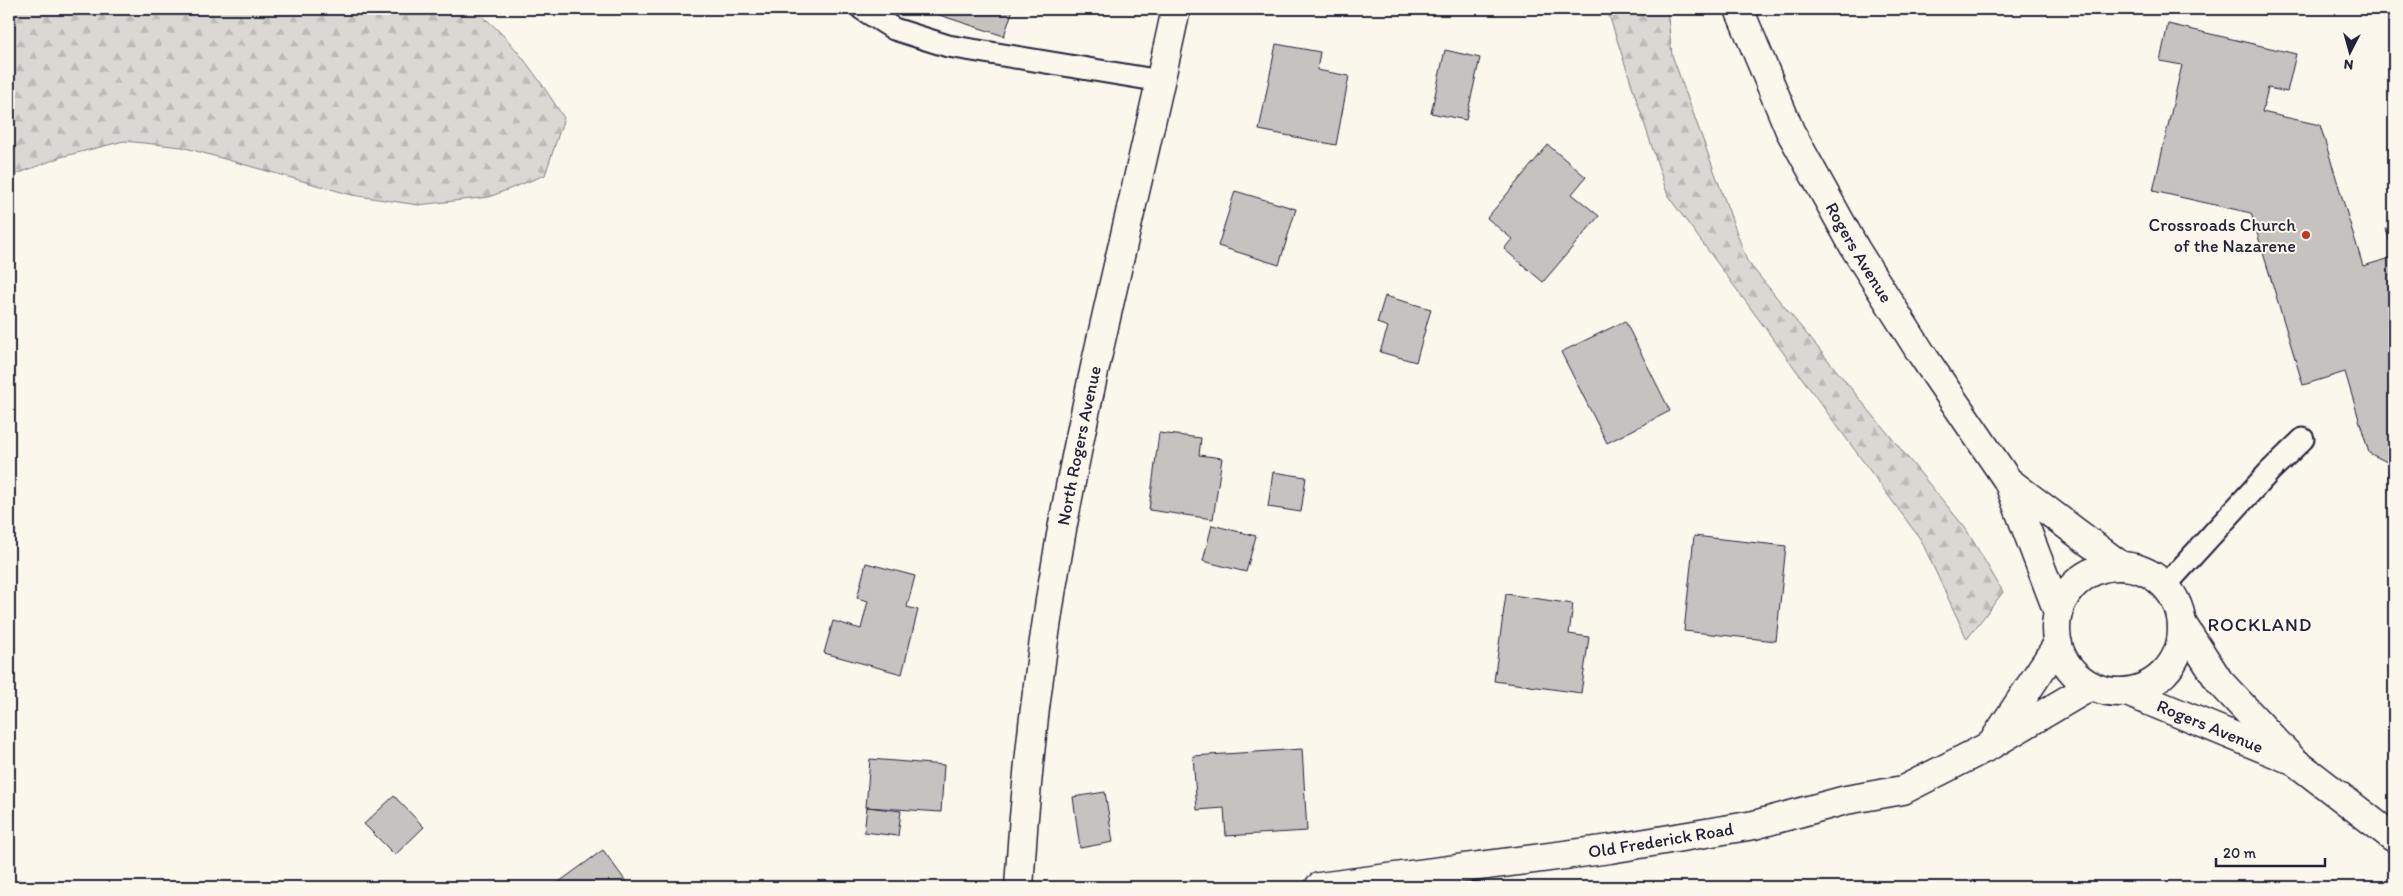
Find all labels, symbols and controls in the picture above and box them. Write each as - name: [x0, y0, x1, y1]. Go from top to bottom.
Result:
- north arrow: [2326, 28, 2376, 78]
- text: N: [2343, 55, 2354, 73]
- street label: Rogers Avenue: [1821, 198, 1897, 307]
- place label: Crossroads Church of the Nazarene: [2149, 214, 2296, 257]
- marker: Crossroads Church of the Nazarene: [2300, 229, 2312, 241]
- street label: North Rogers Avenue: [1052, 364, 1106, 527]
- district label: ROCKLAND: [2208, 613, 2312, 636]
- street label: Rogers Avenue: [2154, 695, 2267, 758]
- street label: Old Frederick Road: [1587, 818, 1736, 863]
- scale bar: [2216, 836, 2324, 868]
- text: 20 m: [2223, 844, 2257, 862]

